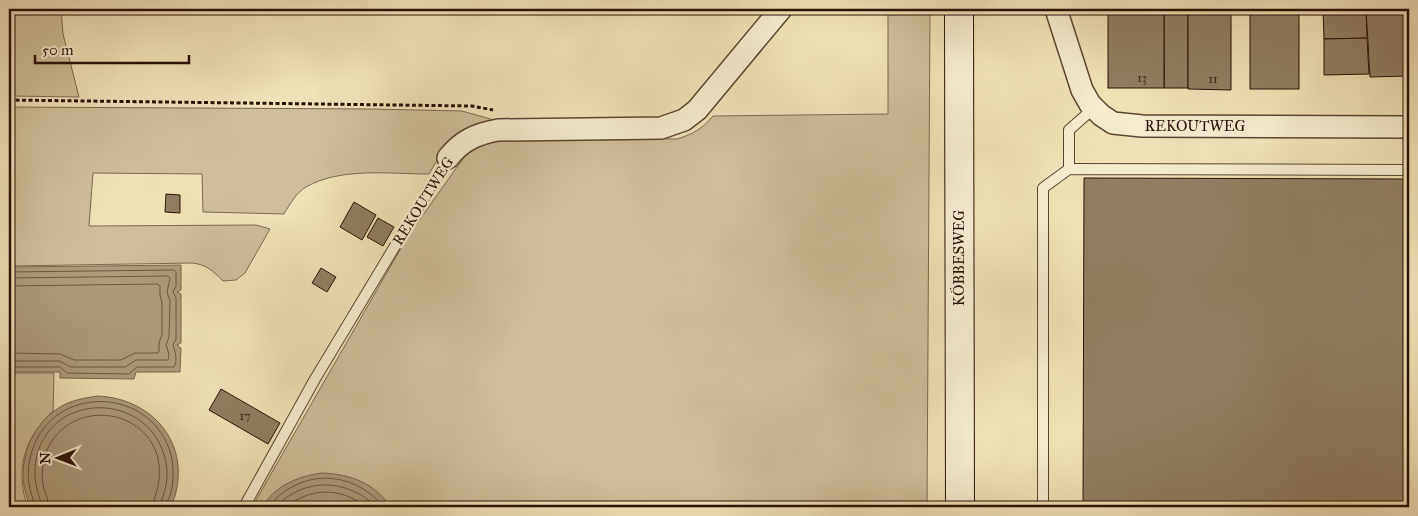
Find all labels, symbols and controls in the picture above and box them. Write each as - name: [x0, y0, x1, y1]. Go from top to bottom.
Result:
- scale bar: [35, 32, 189, 64]
- text: 50 m: [42, 41, 74, 59]
- house number: 13: [1137, 71, 1147, 85]
- house number: 11: [1208, 72, 1218, 86]
- street label: REKOUTWEG: [1145, 117, 1245, 135]
- street label: REKOUTWEG: [389, 153, 457, 249]
- street label: KÖBBESWEG: [949, 210, 968, 306]
- house number: 17: [239, 409, 251, 423]
- north arrow: [32, 434, 82, 484]
- text: N: [37, 452, 54, 464]

